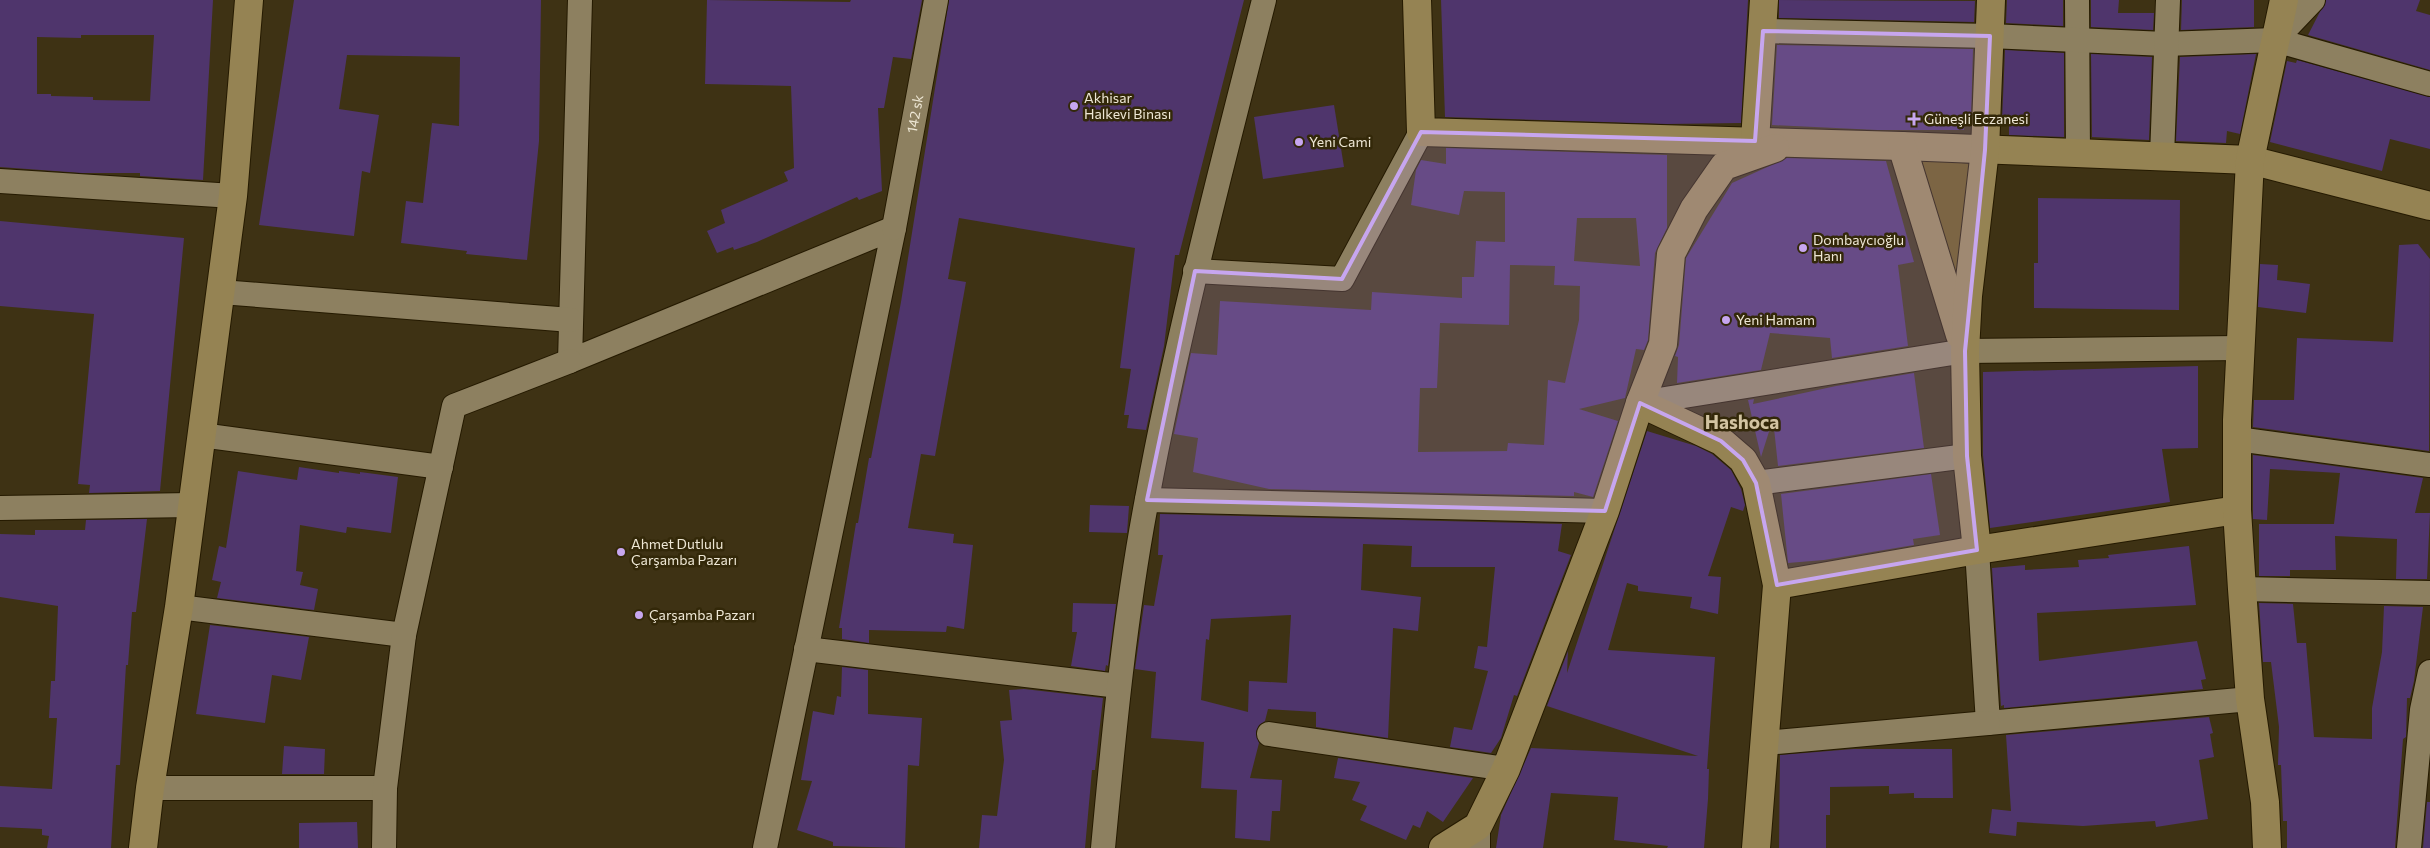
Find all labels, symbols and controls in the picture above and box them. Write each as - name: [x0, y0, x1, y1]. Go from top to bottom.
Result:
- place label: Akhisar Halkevi Binası: [1084, 89, 1171, 122]
- street label: 142 sk: [903, 93, 926, 134]
- marker: Akhisar Halkevi Binası: [1068, 100, 1080, 112]
- place label: Güneşli Eczanesi: [1924, 110, 2029, 127]
- marker: Güneşli Eczanesi: [1908, 113, 1920, 125]
- place label: Yeni Cami: [1309, 133, 1371, 150]
- marker: Yeni Cami: [1293, 136, 1305, 148]
- place label: Dombaycıoğlu Hanı: [1813, 231, 1904, 264]
- marker: Dombaycıoğlu Hanı: [1797, 242, 1809, 254]
- place label: Yeni Hamam: [1736, 311, 1815, 328]
- marker: Yeni Hamam: [1720, 314, 1732, 326]
- district label: Hashoca: [1705, 410, 1779, 433]
- place label: Ahmet Dutlulu Çarşamba Pazarı: [631, 535, 737, 568]
- marker: Ahmet Dutlulu Çarşamba Pazarı: [615, 546, 627, 558]
- place label: Çarşamba Pazarı: [649, 606, 755, 623]
- marker: Çarşamba Pazarı: [633, 609, 645, 621]

